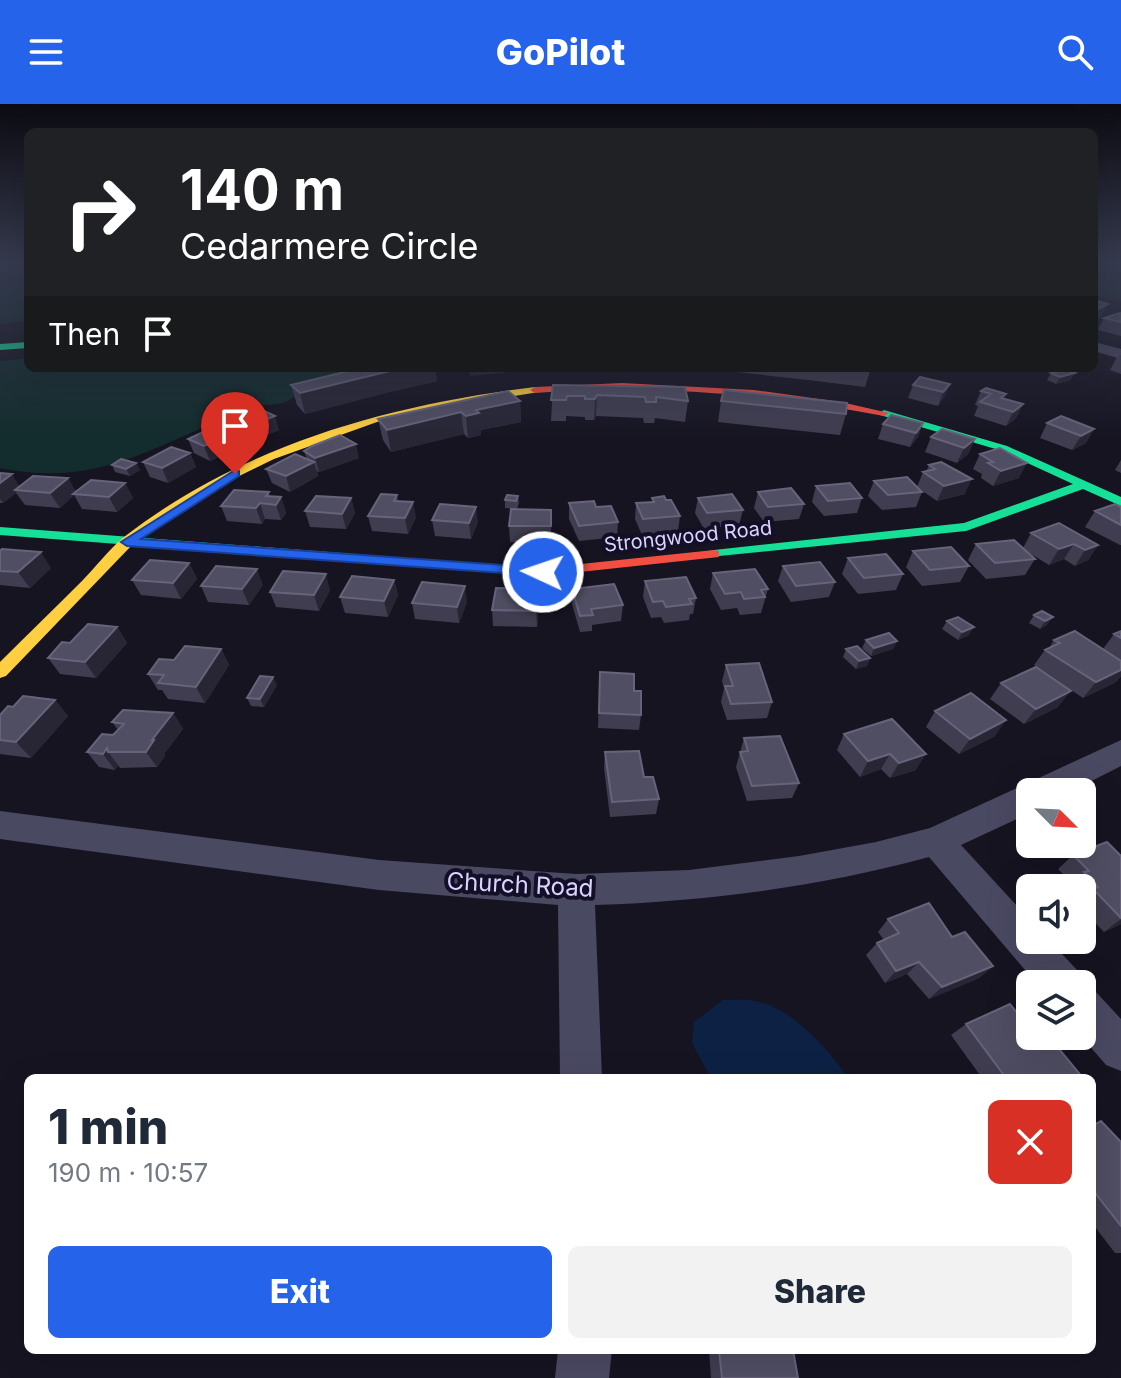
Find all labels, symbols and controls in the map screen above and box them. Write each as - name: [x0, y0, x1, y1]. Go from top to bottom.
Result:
- icon: menu: [24, 30, 68, 74]
- text: GoPilot: [496, 30, 625, 74]
- icon: search: [1053, 30, 1097, 74]
- text: 140 m: [180, 156, 344, 224]
- icon: right: [48, 160, 152, 264]
- text: Cedarmere Circle: [180, 224, 479, 268]
- icon: arrive: [136, 312, 180, 356]
- text: Then: [48, 316, 120, 352]
- pin: [201, 392, 269, 474]
- icon: arrive: [213, 404, 257, 448]
- street label: Strongwood Road: [603, 515, 773, 557]
- position arrow: [501, 530, 585, 614]
- north arrow: [1016, 778, 1096, 858]
- map controls: [1016, 778, 1096, 1050]
- street label: Church Road: [446, 866, 594, 903]
- button: sound: [1016, 874, 1096, 954]
- button: layers: [1016, 970, 1096, 1050]
- text: 1 min: [48, 1097, 168, 1156]
- button: close: [988, 1100, 1072, 1184]
- text: 190 m · 10:57: [48, 1157, 208, 1188]
- button: Exit: [48, 1246, 552, 1338]
- button: Share: [568, 1246, 1072, 1338]

